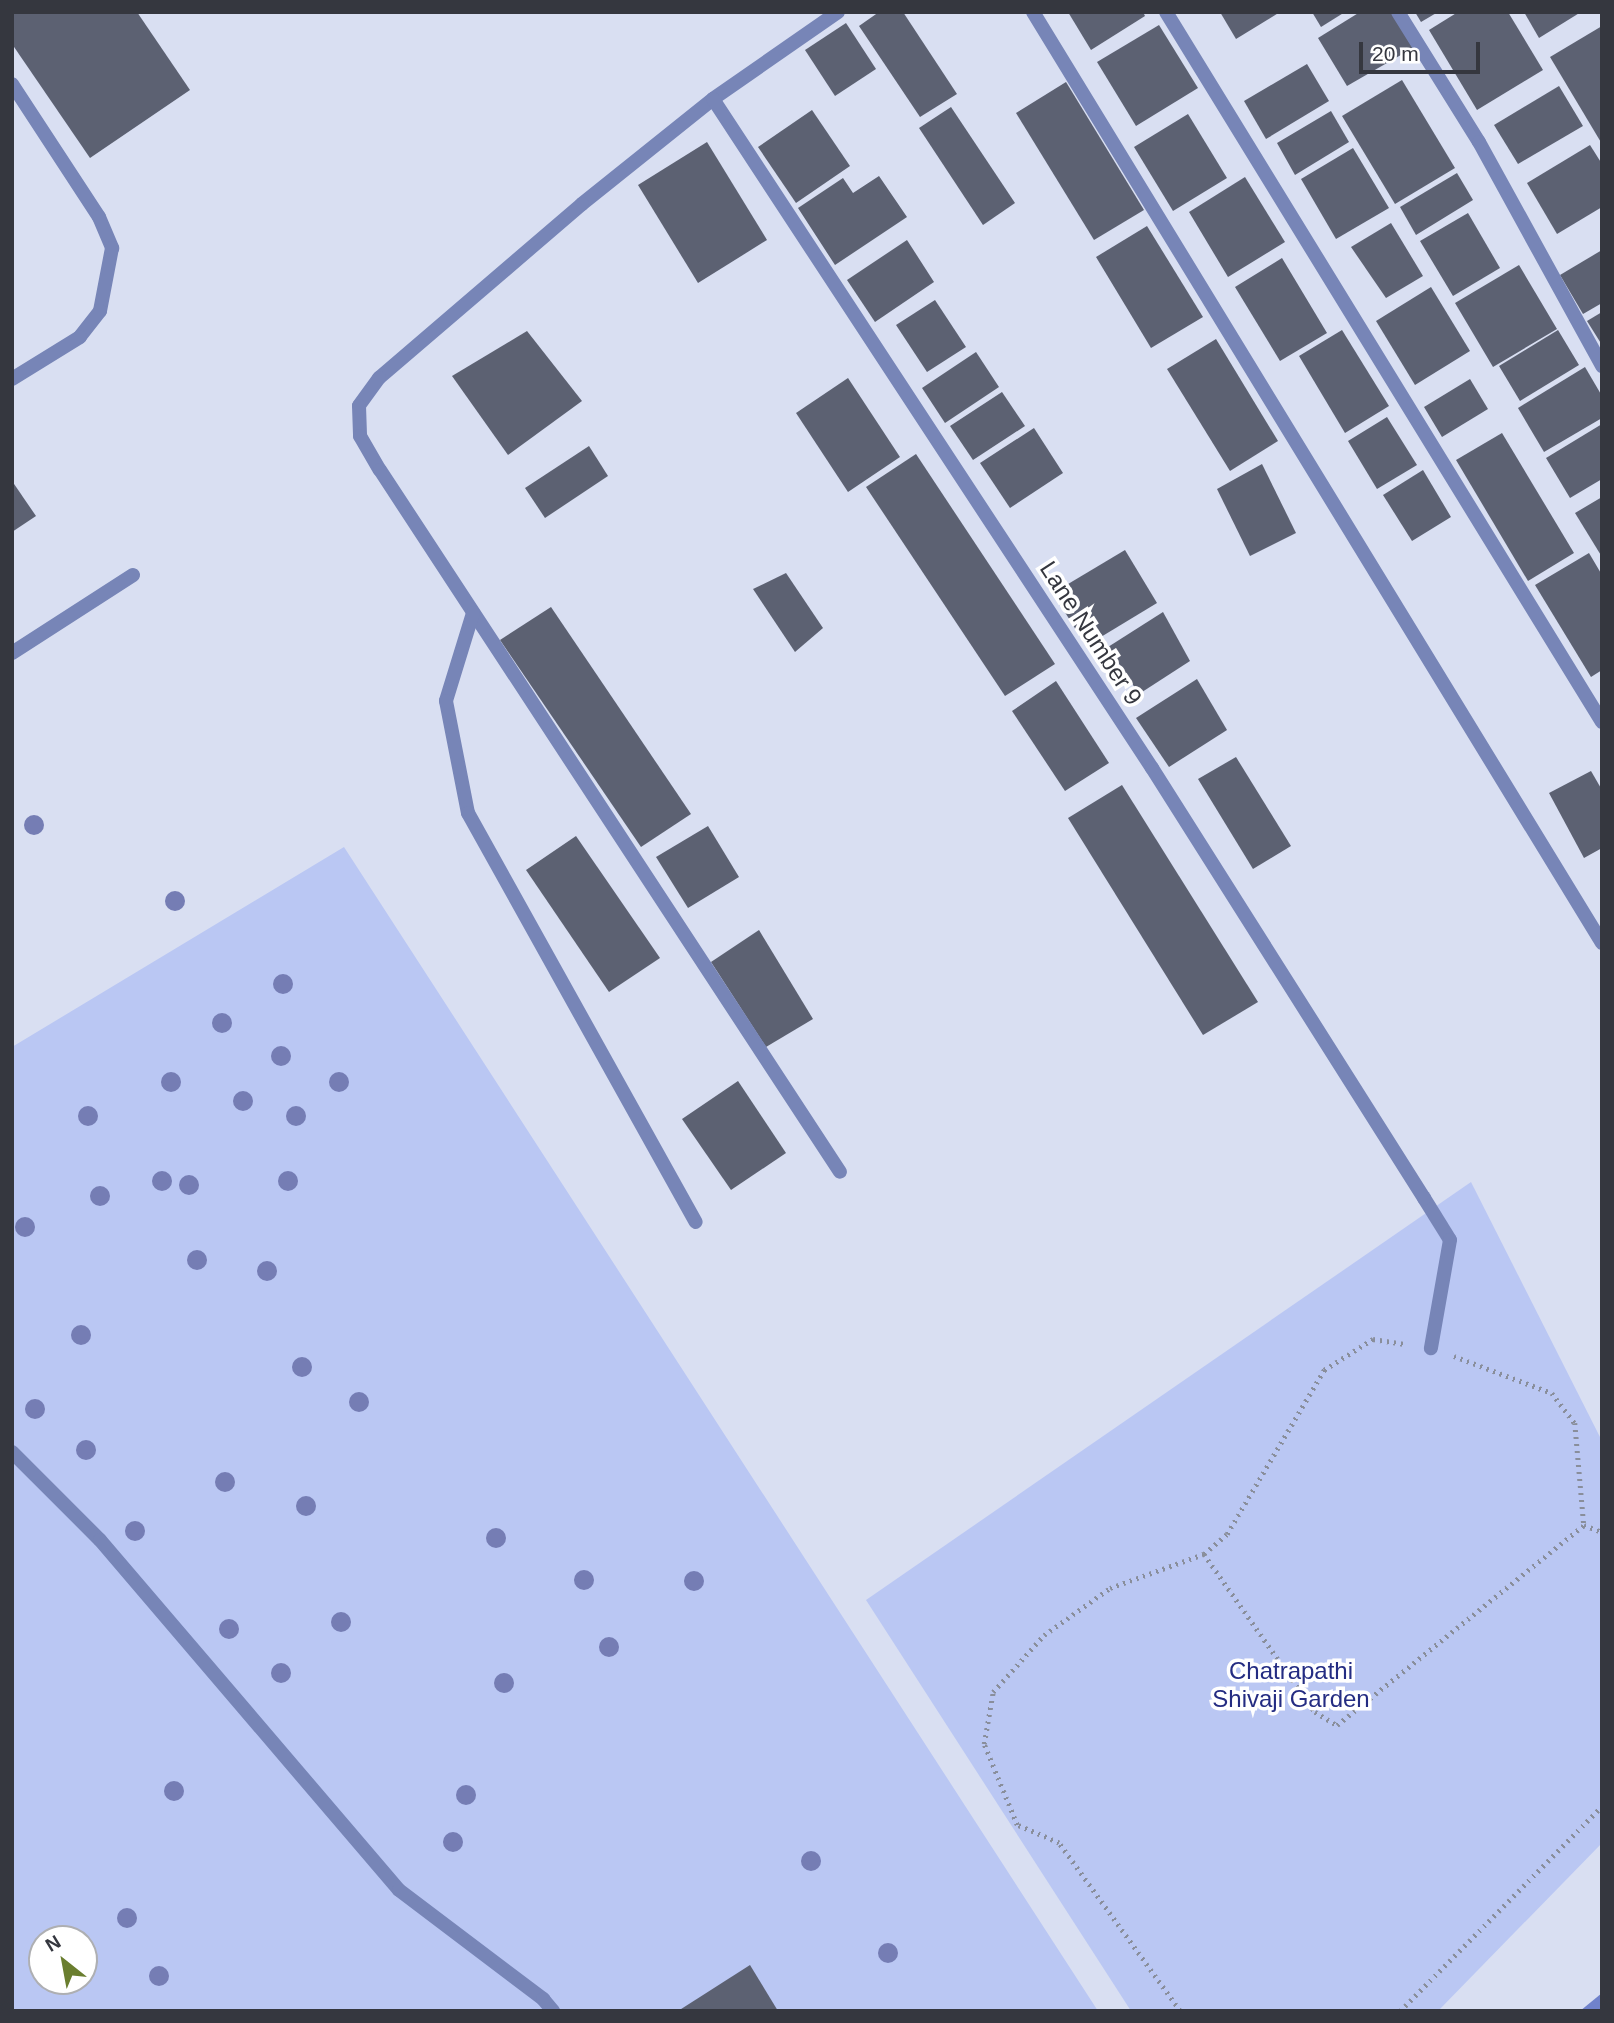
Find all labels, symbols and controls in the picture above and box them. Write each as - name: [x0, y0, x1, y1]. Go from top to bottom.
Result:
- scale bar: [1362, 28, 1483, 72]
- text: 20 m: [1372, 42, 1419, 65]
- street label: Lane Number 9: [1034, 556, 1148, 710]
- park label: Chatrapathi Shivaji Garden: [1212, 1657, 1370, 1713]
- north arrow: [28, 1925, 98, 1995]
- text: N: [42, 1931, 64, 1956]

